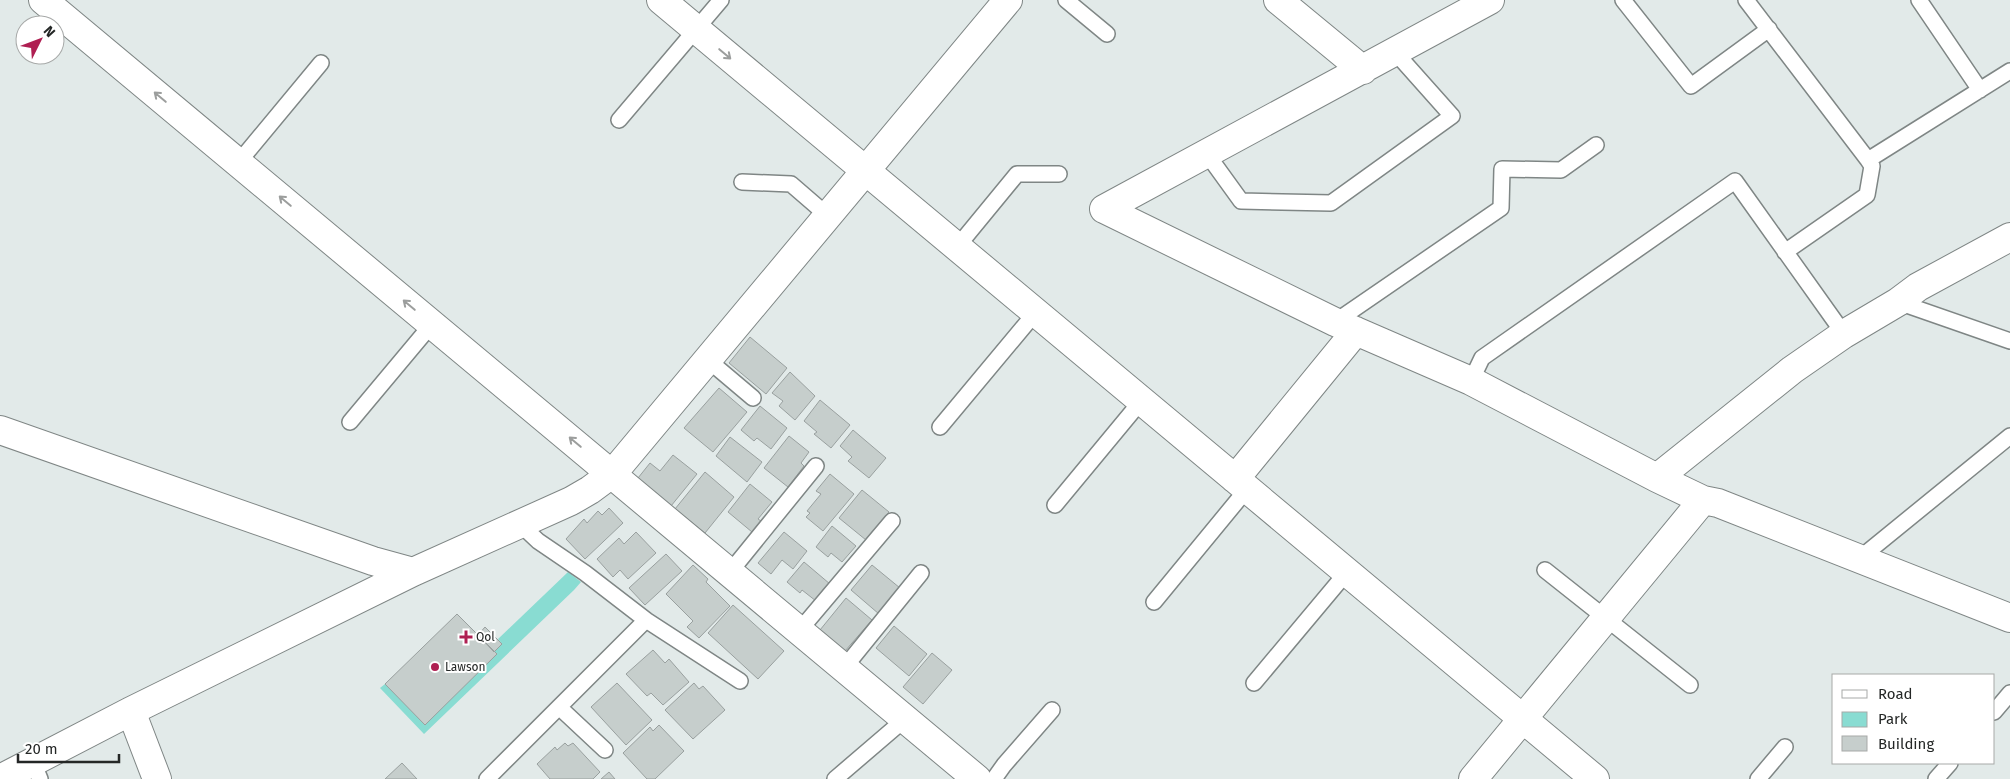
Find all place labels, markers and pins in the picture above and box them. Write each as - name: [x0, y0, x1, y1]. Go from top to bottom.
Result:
- place label: Qol: [476, 630, 495, 644]
- marker: Qol: [460, 631, 472, 643]
- place label: Lawson: [445, 660, 486, 674]
- marker: Lawson: [429, 661, 441, 673]

